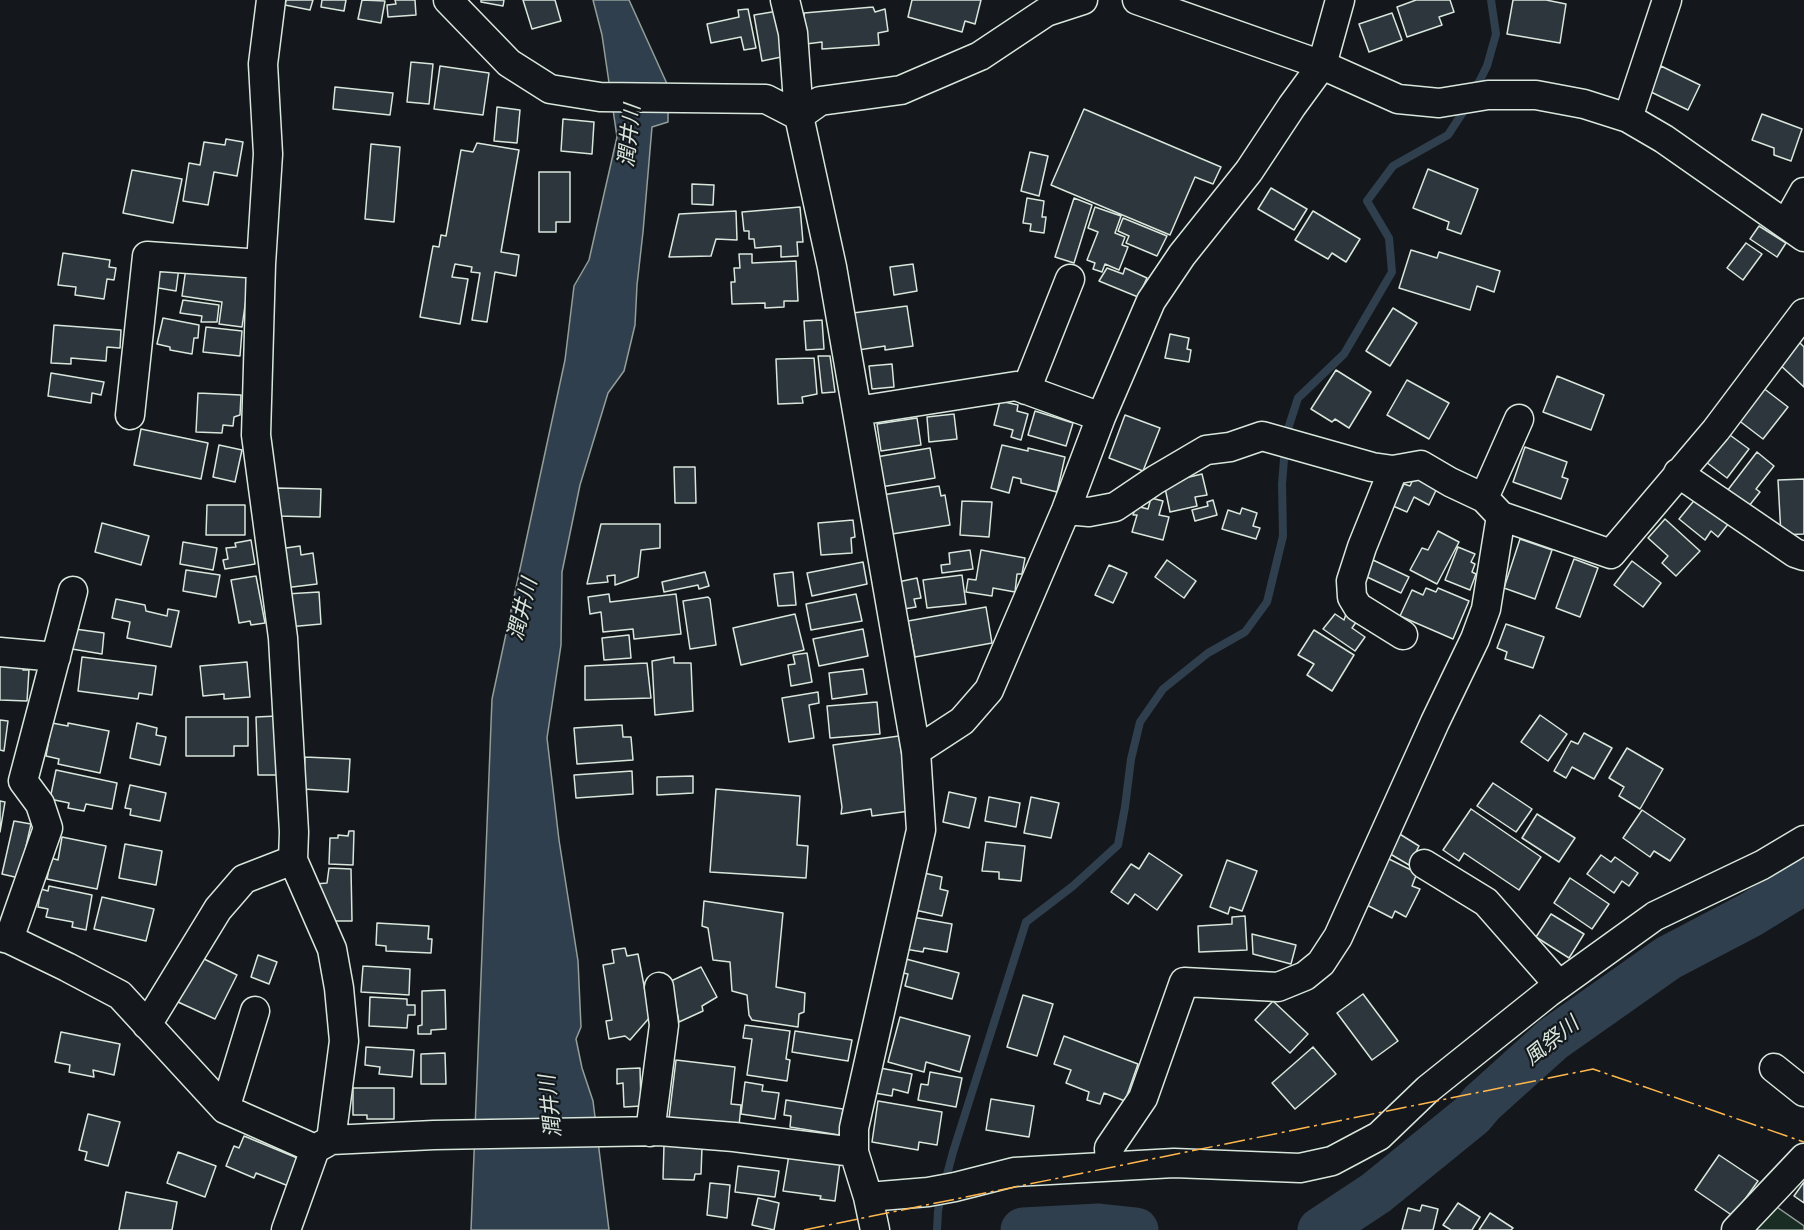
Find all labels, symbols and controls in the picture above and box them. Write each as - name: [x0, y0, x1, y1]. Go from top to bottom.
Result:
- water label: 潤井川: [616, 103, 648, 169]
- water label: 潤井川: [505, 576, 545, 644]
- water label: 風祭川: [1521, 1013, 1585, 1073]
- water label: 潤井川: [537, 1073, 569, 1139]

